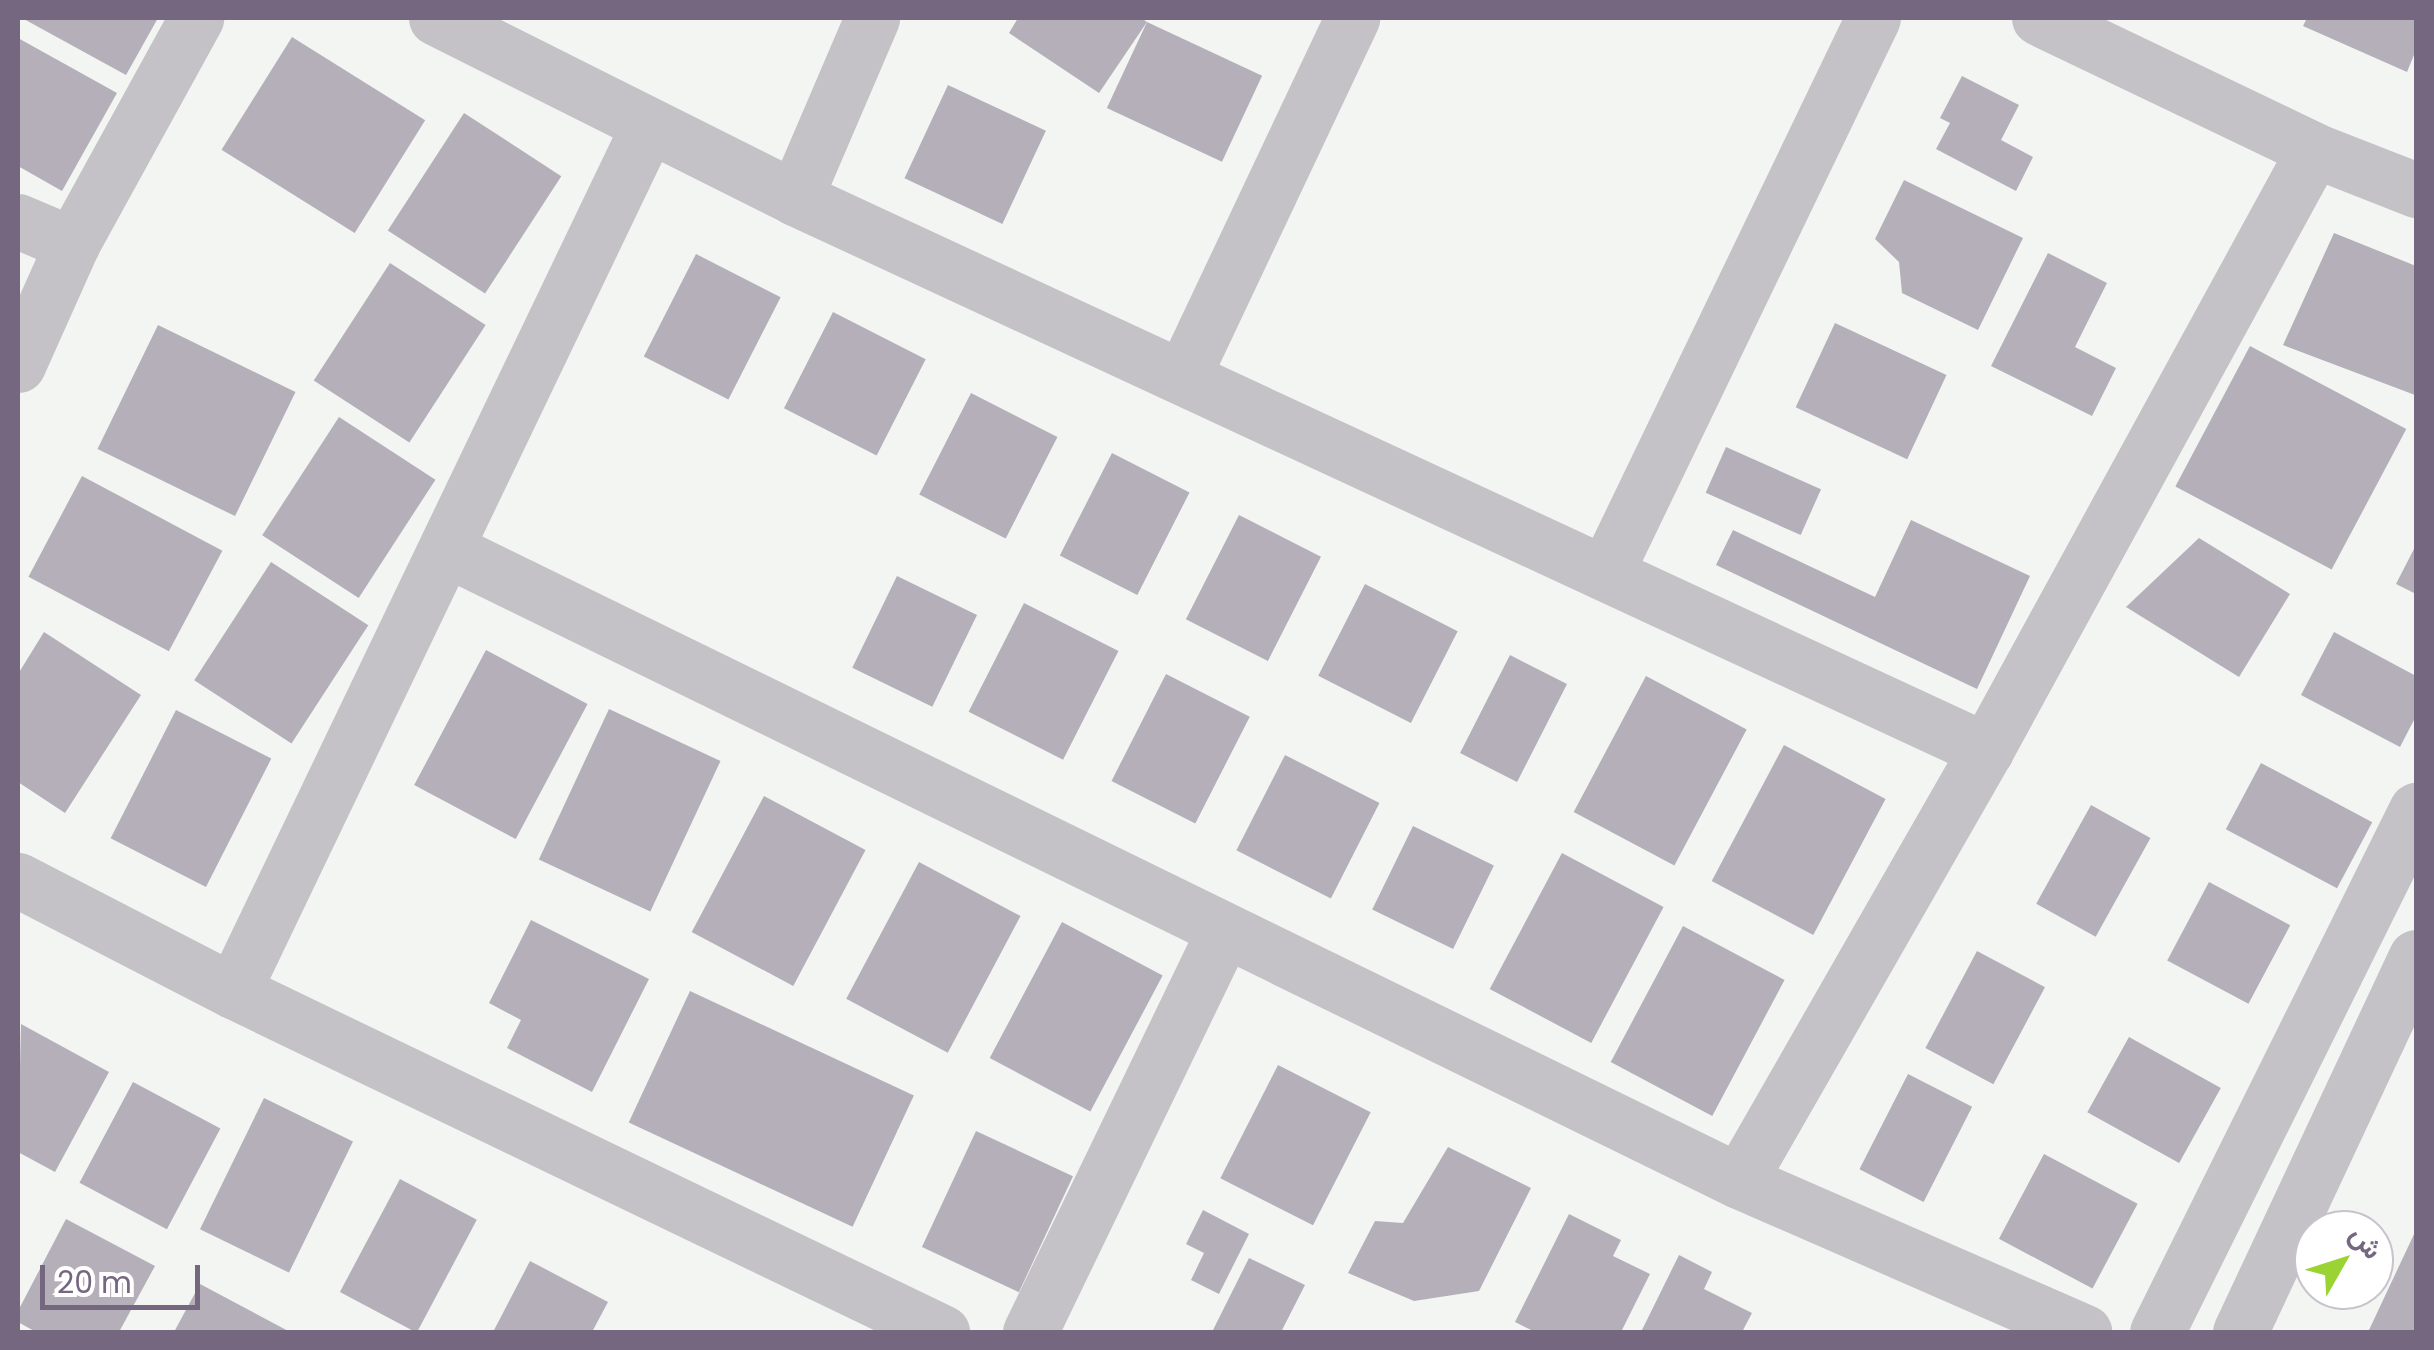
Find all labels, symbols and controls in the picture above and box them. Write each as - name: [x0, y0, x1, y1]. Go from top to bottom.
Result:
- north arrow: [2294, 1210, 2394, 1310]
- text: ش: [2340, 1217, 2392, 1267]
- scale bar: [45, 1245, 205, 1307]
- text: 20 m: [57, 1261, 132, 1304]

